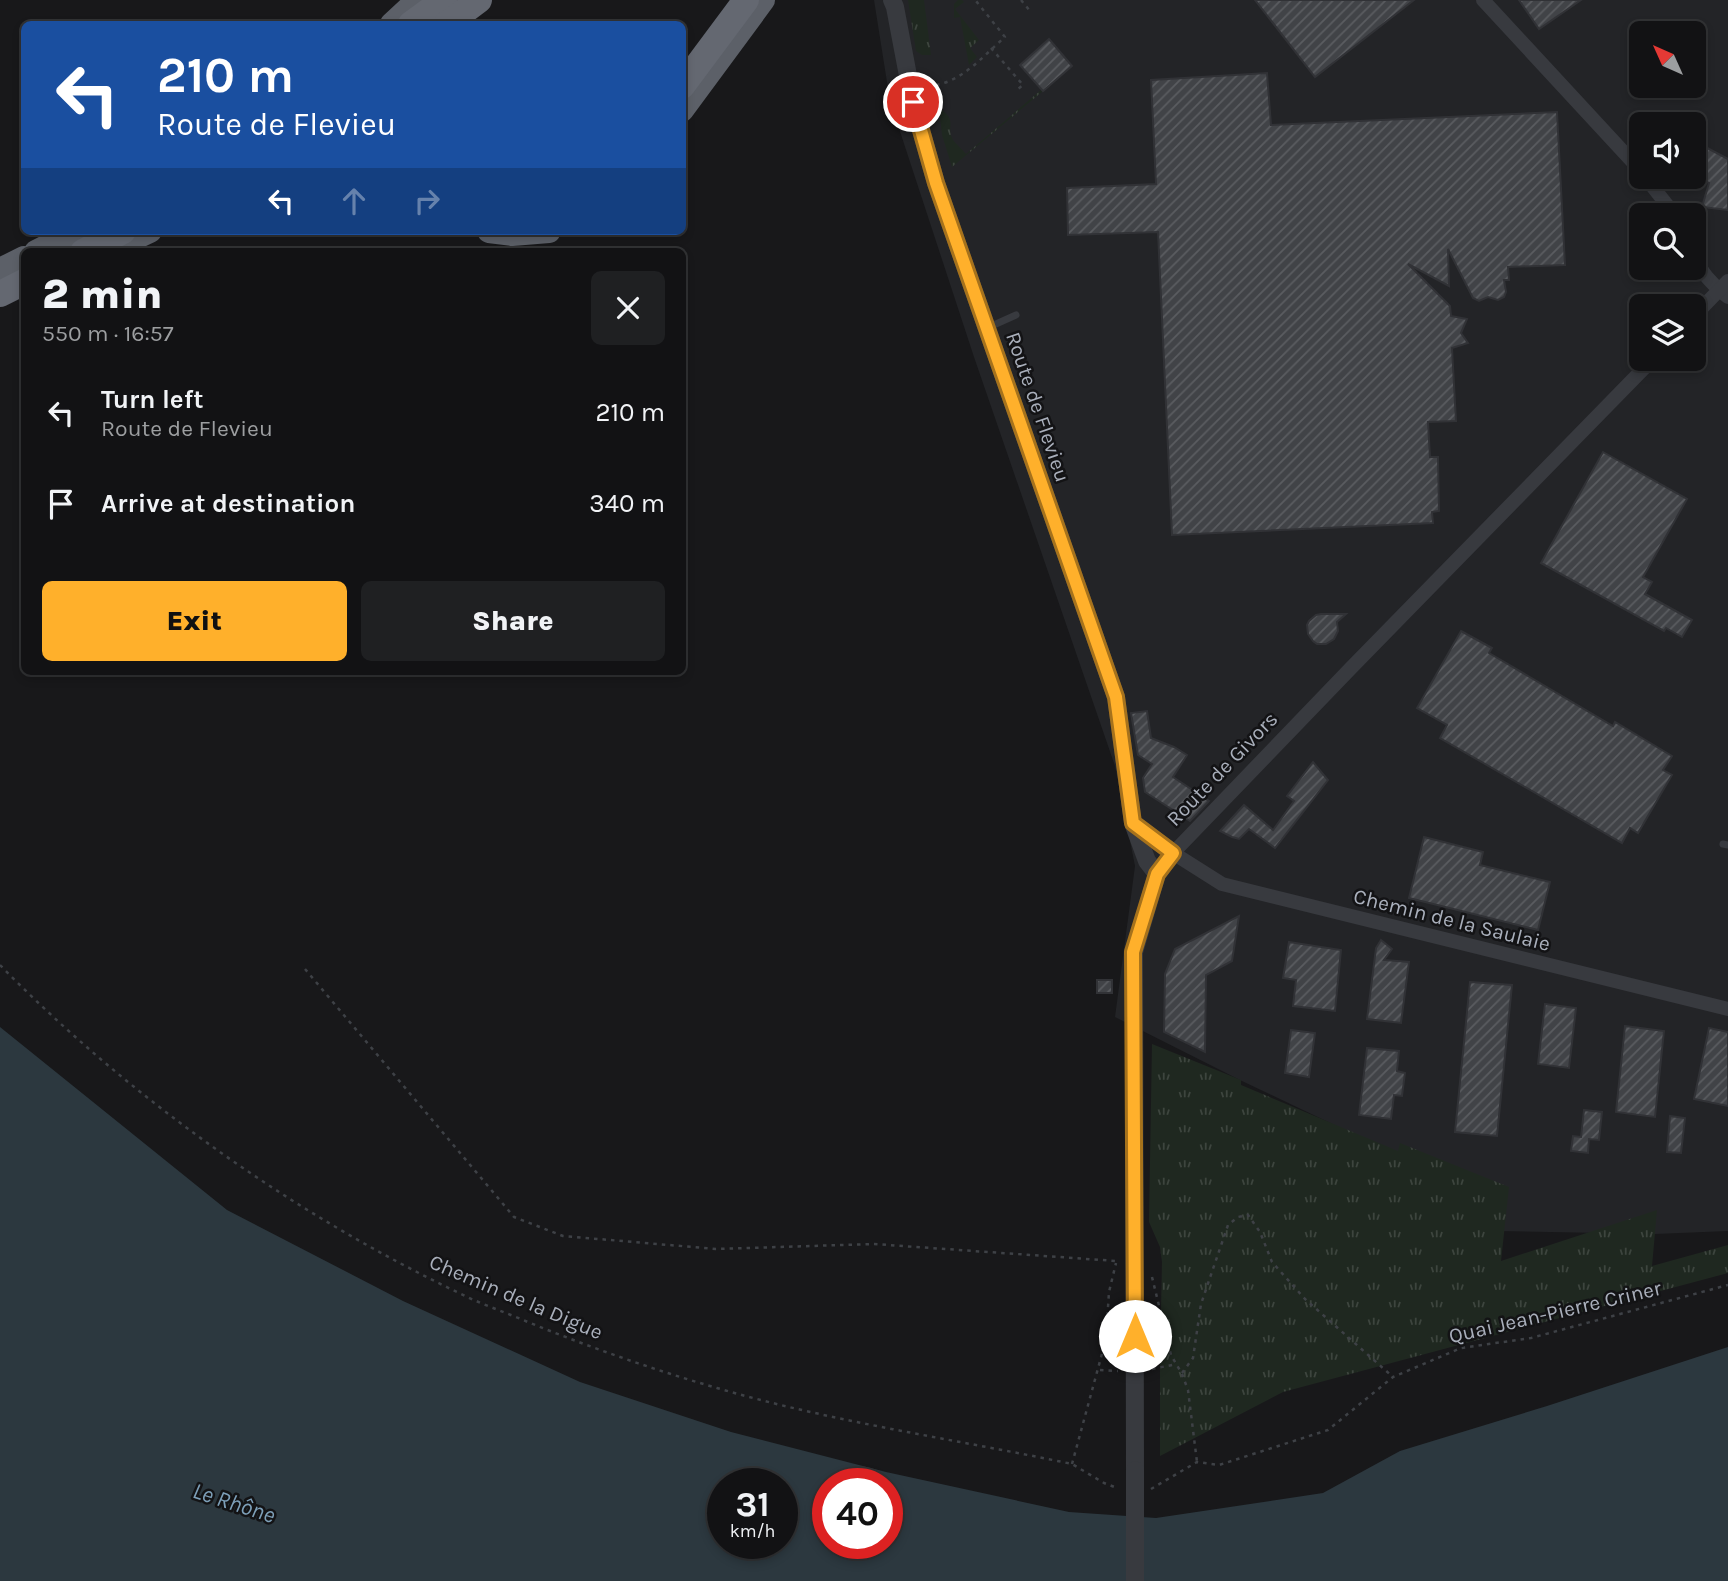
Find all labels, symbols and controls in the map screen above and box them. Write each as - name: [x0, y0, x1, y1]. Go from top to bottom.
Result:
- north arrow: [1629, 21, 1706, 98]
- map controls: [1629, 21, 1706, 371]
- text: 210 m: [157, 47, 294, 104]
- icon: left: [42, 49, 133, 140]
- pin: [883, 72, 943, 132]
- icon: arrive: [894, 83, 932, 121]
- text: Route de Flevieu: [157, 106, 396, 143]
- button: sound: [1629, 112, 1706, 189]
- icon: left: [262, 182, 300, 220]
- icon: ahead: [335, 182, 373, 220]
- icon: right: [408, 182, 446, 220]
- button: search: [1629, 203, 1706, 280]
- text: 2 min: [42, 269, 162, 319]
- button: close: [591, 271, 665, 345]
- button: layers: [1629, 294, 1706, 371]
- text: 550 m · 16:57: [42, 320, 173, 347]
- street label: Route de Flevieu: [1001, 329, 1075, 485]
- text: Turn left: [101, 384, 203, 415]
- icon: left: [42, 394, 80, 432]
- text: 210 m: [595, 397, 665, 428]
- text: Route de Flevieu: [101, 415, 273, 442]
- icon: arrive: [42, 485, 80, 523]
- text: Arrive at destination: [101, 488, 355, 519]
- text: 340 m: [589, 488, 665, 519]
- button: Exit: [42, 581, 347, 661]
- button: Share: [361, 581, 665, 661]
- street label: Route de Givors: [1161, 707, 1283, 831]
- street label: Chemin de la Saulaie: [1351, 884, 1553, 956]
- street label: Chemin de la Digue: [426, 1250, 606, 1344]
- street label: Quai Jean-Pierre Criner: [1446, 1276, 1664, 1348]
- position arrow: [1098, 1299, 1172, 1373]
- speed limit sign: 40: [812, 1468, 903, 1559]
- water label: Le Rhône: [189, 1477, 279, 1529]
- text: 31: [735, 1484, 770, 1525]
- text: km/h: [730, 1520, 775, 1542]

